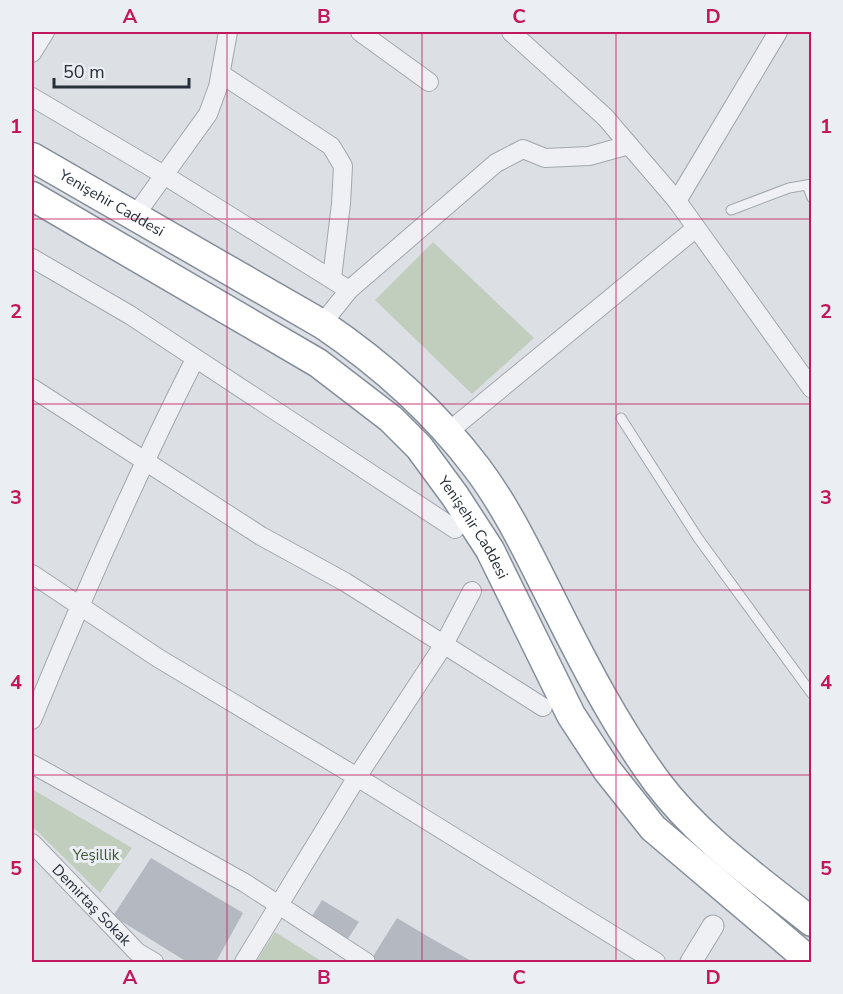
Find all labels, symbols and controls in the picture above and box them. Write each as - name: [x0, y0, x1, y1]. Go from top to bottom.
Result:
- text: A: [123, 3, 138, 30]
- text: B: [317, 3, 331, 30]
- text: C: [512, 3, 526, 30]
- text: D: [705, 3, 721, 30]
- scale bar: [54, 51, 189, 89]
- text: 50 m: [63, 60, 105, 84]
- text: 1: [10, 113, 22, 140]
- text: 1: [820, 113, 832, 140]
- street label: Yenişehir Caddesi: [55, 164, 168, 241]
- text: 2: [10, 298, 22, 325]
- text: 2: [820, 298, 832, 325]
- street label: Yenişehir Caddesi: [433, 471, 513, 582]
- text: 3: [10, 484, 22, 511]
- text: 3: [820, 484, 832, 511]
- text: 4: [10, 669, 22, 696]
- text: 4: [820, 669, 832, 696]
- park label: Yeşillik: [72, 845, 120, 865]
- text: 5: [10, 855, 22, 882]
- text: 5: [820, 855, 832, 882]
- street label: Demirtaş Sokak: [48, 860, 136, 950]
- text: A: [123, 964, 138, 991]
- text: B: [317, 964, 331, 991]
- text: C: [512, 964, 526, 991]
- text: D: [705, 964, 721, 991]

